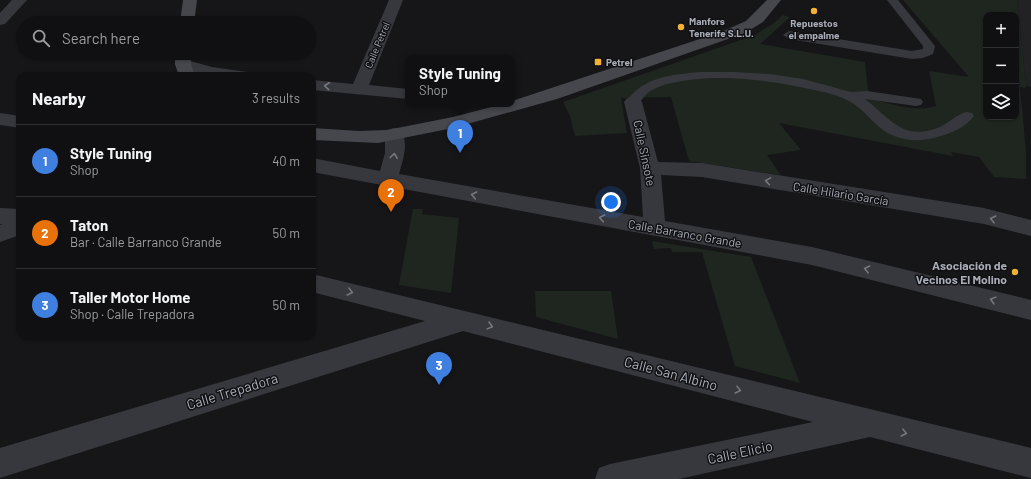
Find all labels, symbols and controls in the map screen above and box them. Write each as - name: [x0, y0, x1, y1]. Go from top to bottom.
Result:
- marker: Repuestos el empalme: [809, 6, 819, 16]
- map controls: [983, 12, 1019, 120]
- button: +: [983, 12, 1019, 48]
- place label: Manfors Tenerife S.L.U.: [689, 15, 754, 39]
- search box: [16, 16, 316, 60]
- place label: Repuestos el empalme: [789, 17, 840, 41]
- street label: Calle Petrel: [362, 20, 392, 70]
- marker: Manfors Tenerife S.L.U.: [676, 22, 686, 32]
- icon: search: [30, 27, 52, 49]
- text: Search here: [62, 29, 140, 47]
- button: −: [983, 48, 1019, 84]
- popup: [405, 55, 515, 107]
- place label: Petrel: [606, 56, 632, 68]
- marker: Petrel: [593, 57, 603, 67]
- text: Style Tuning: [419, 64, 501, 82]
- one-way arrow: [324, 82, 330, 91]
- text: Shop: [419, 82, 448, 98]
- button: layers: [983, 84, 1019, 120]
- text: Nearby: [32, 88, 86, 108]
- text: 3 results: [252, 90, 300, 106]
- street label: Calle Sinsote: [631, 119, 659, 187]
- pin: 1: [447, 120, 473, 153]
- text: Style Tuning: [70, 144, 152, 162]
- text: 1: [43, 153, 47, 169]
- text: 40 m: [272, 153, 300, 169]
- one-way arrow: [389, 153, 398, 159]
- text: Shop: [70, 162, 99, 178]
- one-way arrow: [765, 177, 771, 186]
- pin: 2: [378, 179, 404, 212]
- street label: Calle Hilario García: [792, 179, 890, 207]
- one-way arrow: [471, 191, 477, 199]
- your location: [601, 192, 621, 212]
- one-way arrow: [599, 215, 605, 223]
- one-way arrow: [990, 215, 996, 223]
- text: Taton: [70, 216, 108, 234]
- street label: Calle Barranco Grande: [627, 216, 743, 250]
- text: 2: [41, 225, 49, 241]
- text: 50 m: [273, 225, 300, 241]
- text: Bar · Calle Barranco Grande: [70, 234, 222, 250]
- place label: Asociación de Vecinos El Molino: [916, 258, 1007, 286]
- one-way arrow: [864, 266, 870, 274]
- marker: Asociación de Vecinos El Molino: [1010, 267, 1020, 277]
- one-way arrow: [346, 287, 353, 296]
- text: Taller Motor Home: [70, 288, 190, 306]
- text: 3: [41, 297, 49, 313]
- text: 50 m: [273, 297, 300, 313]
- one-way arrow: [990, 297, 997, 305]
- text: Shop · Calle Trepadora: [70, 306, 194, 322]
- one-way arrow: [486, 321, 493, 330]
- pin: 3: [426, 352, 452, 385]
- street label: Calle San Albino: [622, 352, 720, 394]
- street label: Calle Trepadora: [184, 369, 280, 413]
- one-way arrow: [734, 385, 741, 394]
- one-way arrow: [901, 428, 908, 436]
- street label: Calle Elicio: [706, 437, 774, 467]

